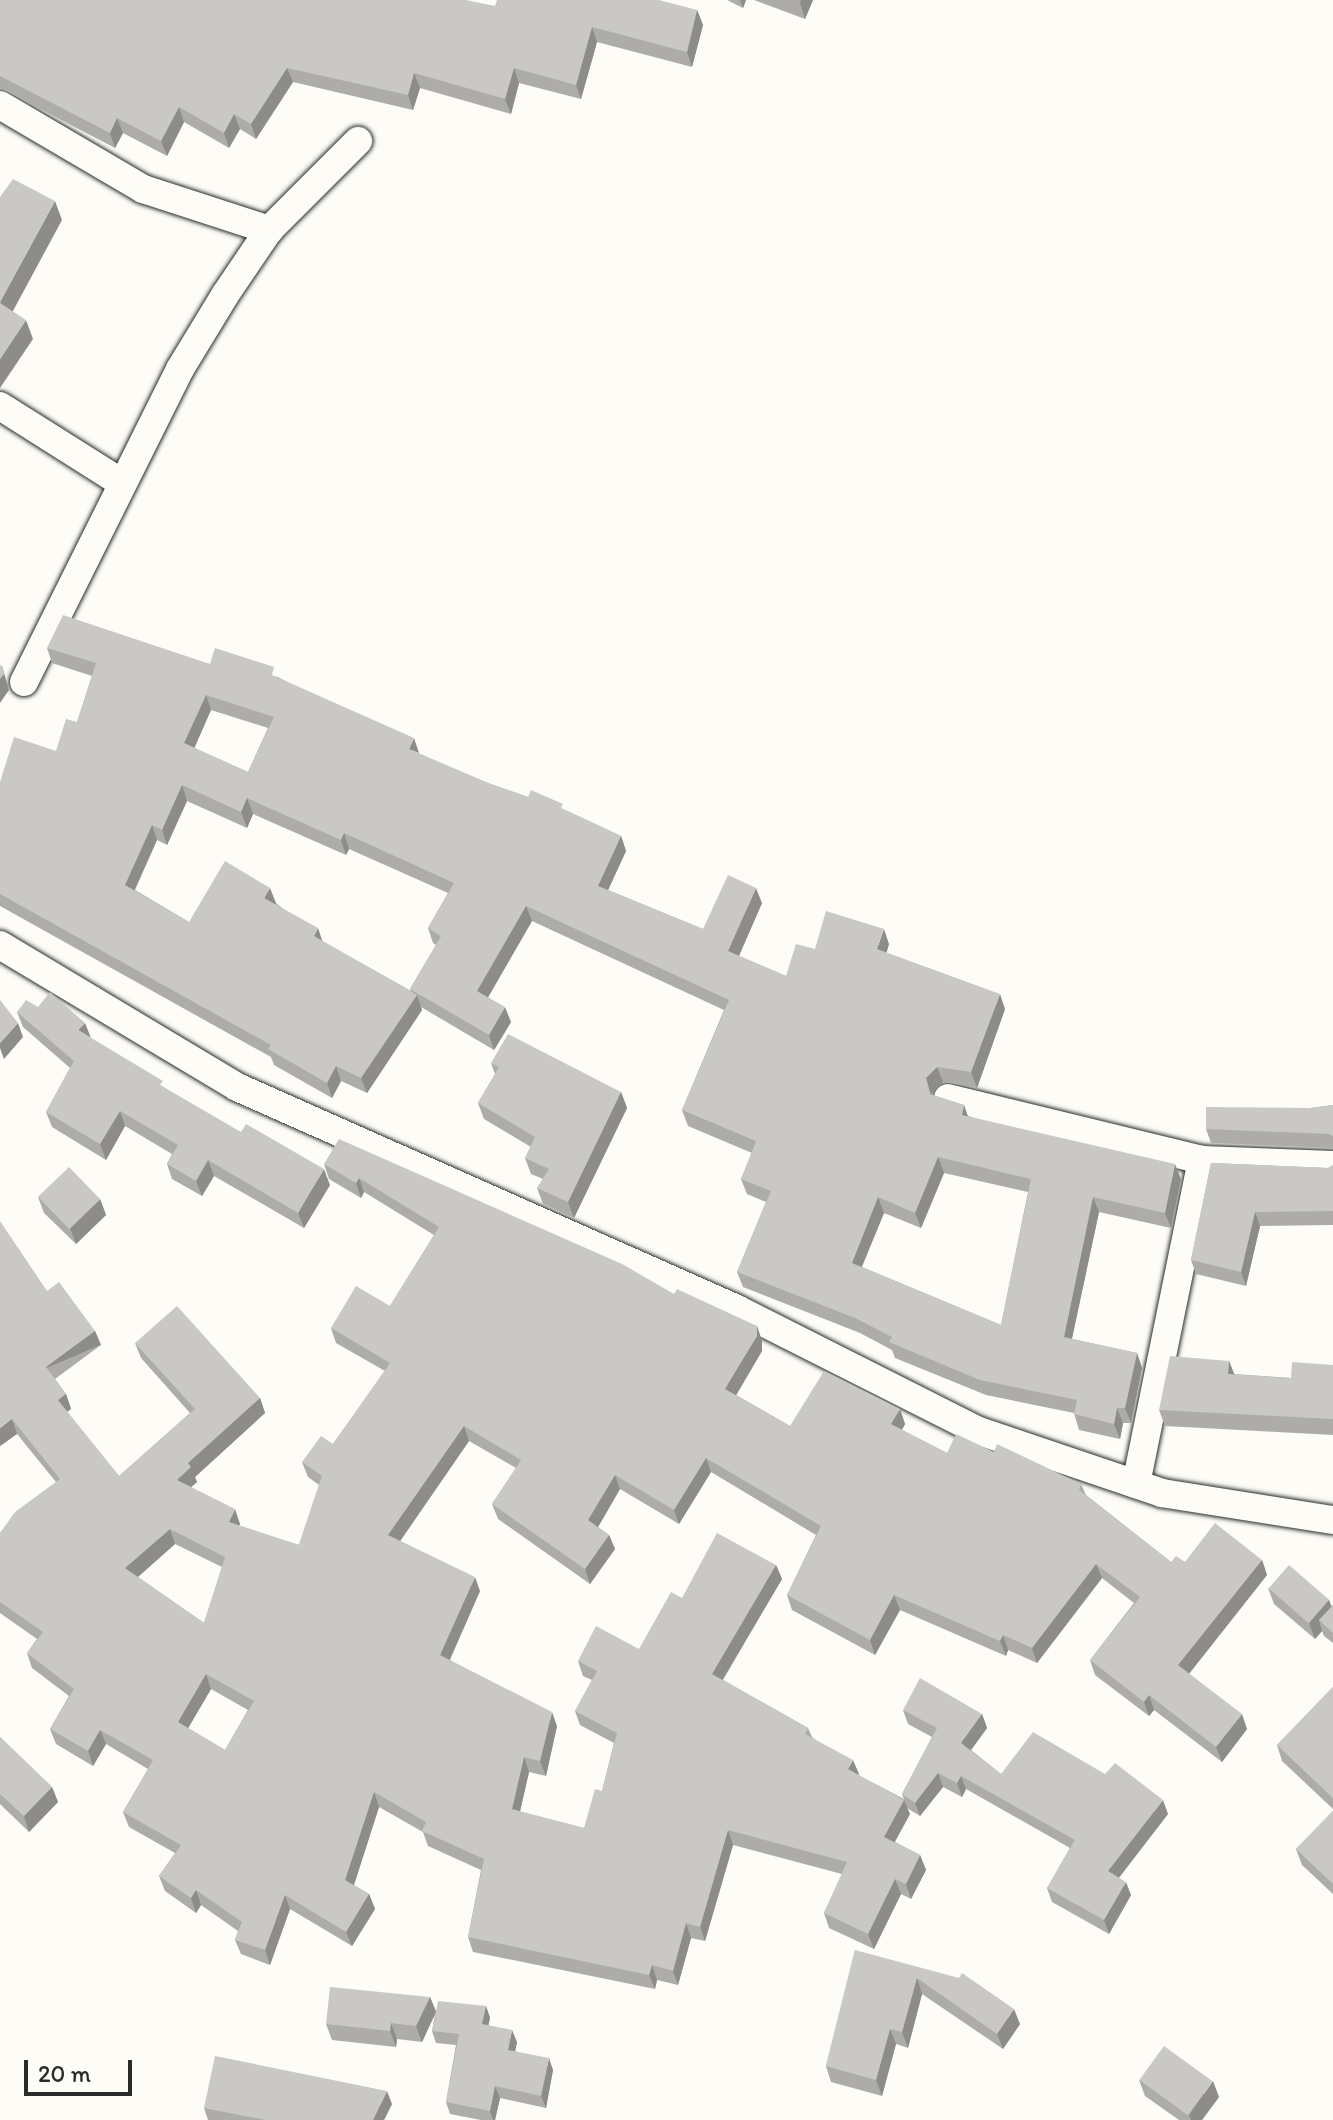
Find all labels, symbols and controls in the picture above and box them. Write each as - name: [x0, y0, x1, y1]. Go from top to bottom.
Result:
- scale bar: [28, 2044, 136, 2094]
- text: 20 m: [38, 2059, 91, 2088]

